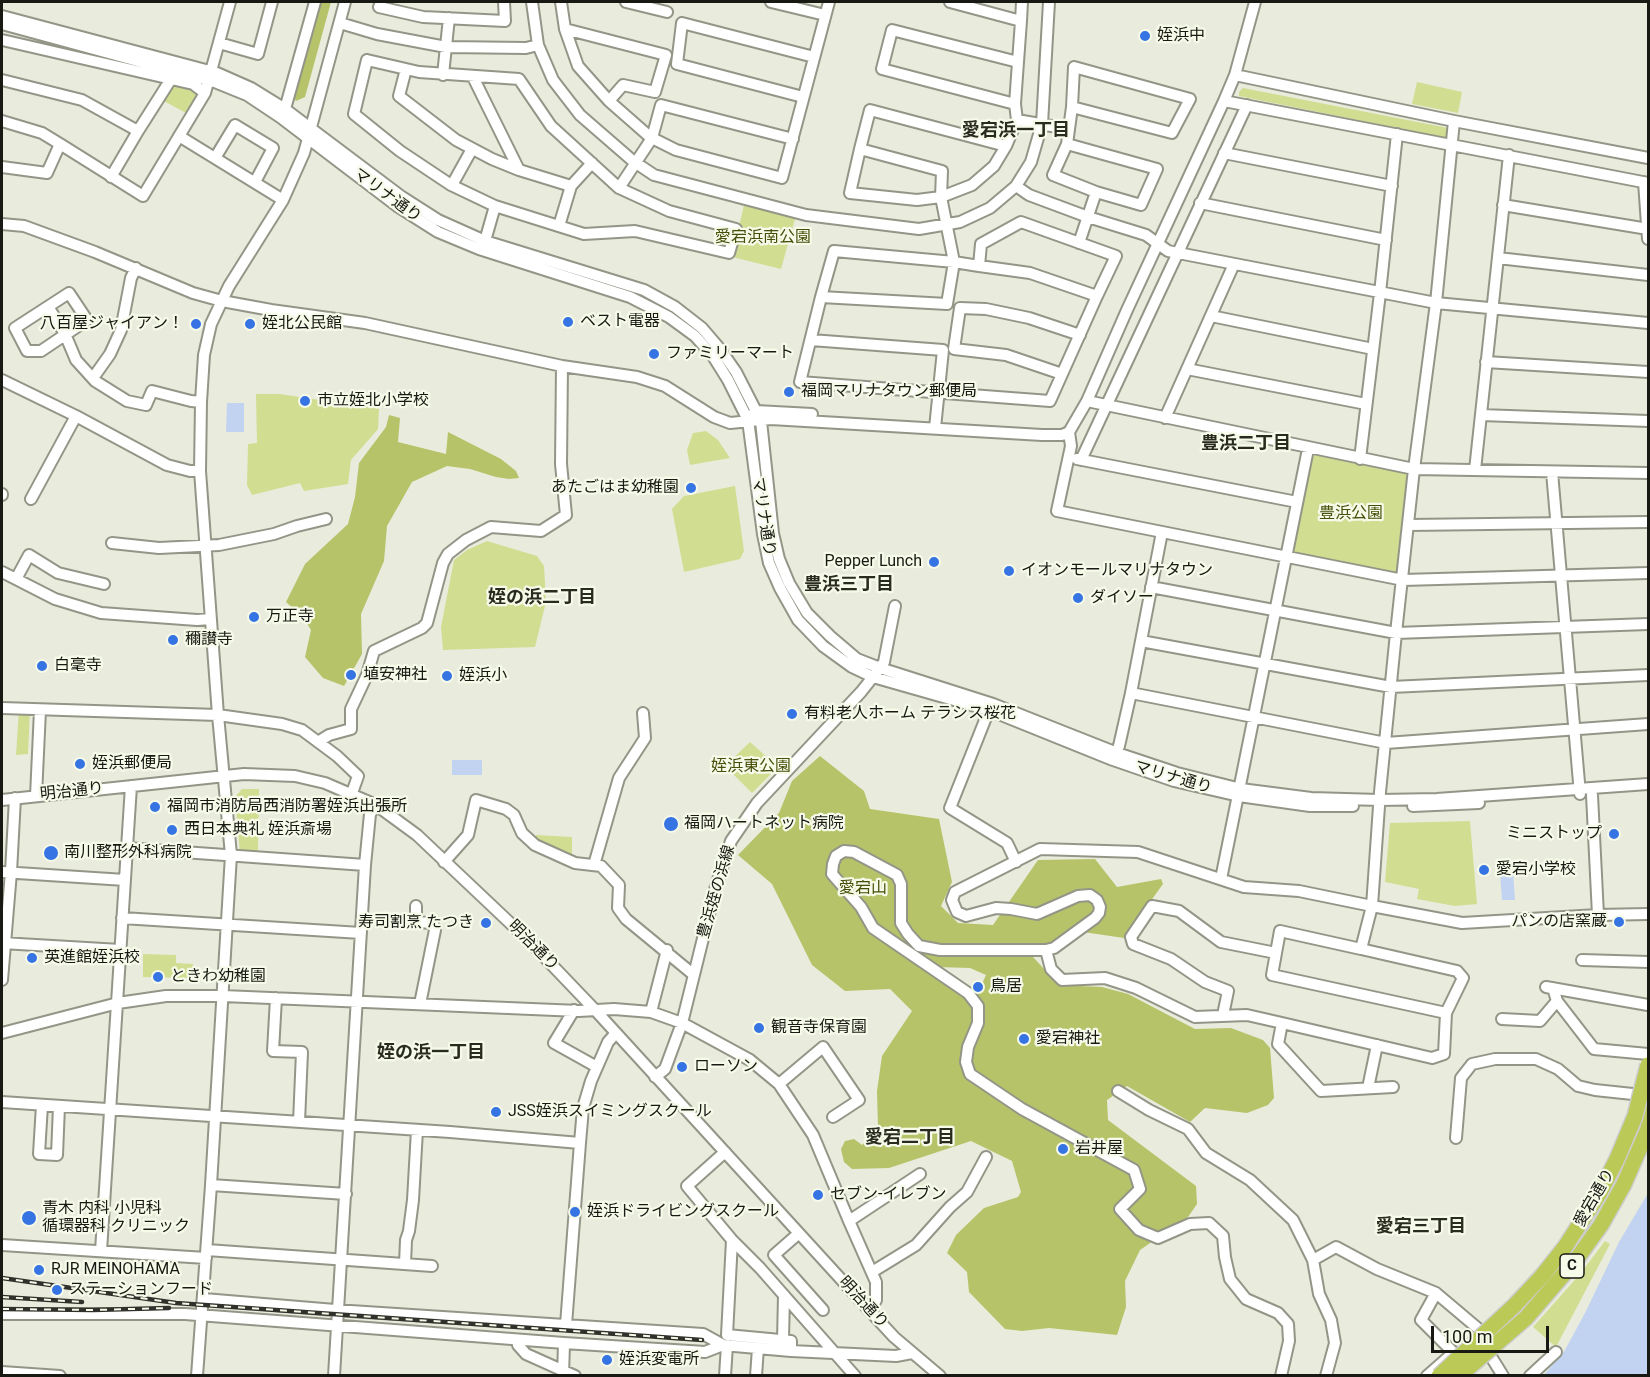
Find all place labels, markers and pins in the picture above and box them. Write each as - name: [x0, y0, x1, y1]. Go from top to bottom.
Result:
- place label: 姪浜中: [1157, 26, 1205, 46]
- marker: 姪浜中: [1138, 29, 1152, 43]
- place label: ベスト電器: [580, 312, 660, 332]
- place label: 八百屋ジャイアン！: [40, 314, 184, 334]
- place label: 姪北公民館: [262, 314, 342, 334]
- marker: ベスト電器: [561, 315, 575, 329]
- marker: 八百屋ジャイアン！: [189, 317, 203, 331]
- marker: 姪北公民館: [243, 317, 257, 331]
- place label: ファミリーマート: [666, 344, 794, 364]
- marker: ファミリーマート: [647, 347, 661, 361]
- place label: 福岡マリナタウン郵便局: [801, 382, 977, 402]
- marker: 福岡マリナタウン郵便局: [782, 385, 796, 399]
- place label: 市立姪北小学校: [317, 391, 429, 411]
- marker: 市立姪北小学校: [298, 394, 312, 408]
- place label: あたごはま幼稚園: [551, 478, 679, 498]
- marker: あたごはま幼稚園: [684, 481, 698, 495]
- place label: Pepper Lunch: [825, 552, 922, 572]
- marker: Pepper Lunch: [927, 555, 941, 569]
- place label: イオンモールマリナタウン: [1021, 561, 1213, 581]
- marker: イオンモールマリナタウン: [1002, 564, 1016, 578]
- place label: ダイソー: [1090, 588, 1154, 608]
- marker: ダイソー: [1071, 591, 1085, 605]
- place label: 万正寺: [266, 607, 314, 627]
- marker: 万正寺: [247, 610, 261, 624]
- place label: 穪讃寺: [185, 630, 233, 650]
- marker: 穪讃寺: [166, 633, 180, 647]
- place label: 白毫寺: [54, 656, 102, 676]
- marker: 白毫寺: [35, 659, 49, 673]
- place label: 埴安神社: [363, 665, 427, 685]
- place label: 姪浜小: [459, 666, 507, 686]
- marker: 埴安神社: [344, 668, 358, 682]
- marker: 姪浜小: [440, 669, 454, 683]
- place label: 有料老人ホーム テラシス桜花: [804, 704, 1016, 724]
- marker: 有料老人ホーム テラシス桜花: [785, 707, 799, 721]
- place label: 姪浜郵便局: [92, 754, 172, 774]
- marker: 姪浜郵便局: [73, 757, 87, 771]
- place label: 福岡市消防局西消防署姪浜出張所: [167, 797, 407, 817]
- marker: 福岡市消防局西消防署姪浜出張所: [148, 800, 162, 814]
- place label: 福岡ハートネット病院: [684, 814, 844, 834]
- marker: 福岡ハートネット病院: [662, 815, 680, 833]
- place label: 西日本典礼 姪浜斎場: [184, 820, 332, 840]
- marker: 西日本典礼 姪浜斎場: [165, 823, 179, 837]
- place label: ミニストップ: [1506, 824, 1602, 844]
- marker: ミニストップ: [1607, 827, 1621, 841]
- place label: 南川整形外科病院: [64, 843, 192, 863]
- marker: 南川整形外科病院: [42, 844, 60, 862]
- place label: 愛宕小学校: [1496, 860, 1576, 880]
- marker: 愛宕小学校: [1477, 863, 1491, 877]
- place label: パンの店窯蔵: [1511, 912, 1607, 932]
- place label: 寿司割烹 たつき: [358, 913, 474, 933]
- marker: パンの店窯蔵: [1612, 915, 1626, 929]
- marker: 寿司割烹 たつき: [479, 916, 493, 930]
- place label: 英進館姪浜校: [44, 948, 140, 968]
- marker: 英進館姪浜校: [25, 951, 39, 965]
- place label: ときわ幼稚園: [170, 967, 266, 987]
- marker: ときわ幼稚園: [151, 970, 165, 984]
- place label: 鳥居: [990, 977, 1022, 997]
- marker: 鳥居: [971, 980, 985, 994]
- place label: 観音寺保育園: [771, 1018, 867, 1038]
- marker: 観音寺保育園: [752, 1021, 766, 1035]
- place label: 愛宕神社: [1036, 1029, 1100, 1049]
- marker: 愛宕神社: [1017, 1032, 1031, 1046]
- place label: ローソン: [694, 1057, 758, 1077]
- marker: ローソン: [675, 1060, 689, 1074]
- place label: JSS姪浜スイミングスクール: [508, 1102, 712, 1122]
- marker: JSS姪浜スイミングスクール: [489, 1105, 503, 1119]
- place label: 岩井屋: [1075, 1139, 1123, 1159]
- marker: 岩井屋: [1056, 1142, 1070, 1156]
- place label: セブン-イレブン: [830, 1185, 946, 1205]
- marker: セブン-イレブン: [811, 1188, 825, 1202]
- place label: 青木 内科 小児科 循環器科 クリニック: [42, 1199, 190, 1237]
- place label: 姪浜ドライビングスクール: [587, 1202, 779, 1222]
- marker: 姪浜ドライビングスクール: [568, 1205, 582, 1219]
- marker: 青木 内科 小児科 循環器科 クリニック: [20, 1209, 38, 1227]
- place label: RJR MEINOHAMA: [51, 1260, 180, 1280]
- marker: RJR MEINOHAMA: [32, 1263, 46, 1277]
- place label: ステーションフード: [69, 1280, 213, 1300]
- marker: ステーションフード: [50, 1283, 64, 1297]
- place label: 姪浜変電所: [619, 1350, 699, 1370]
- marker: 姪浜変電所: [600, 1353, 614, 1367]

